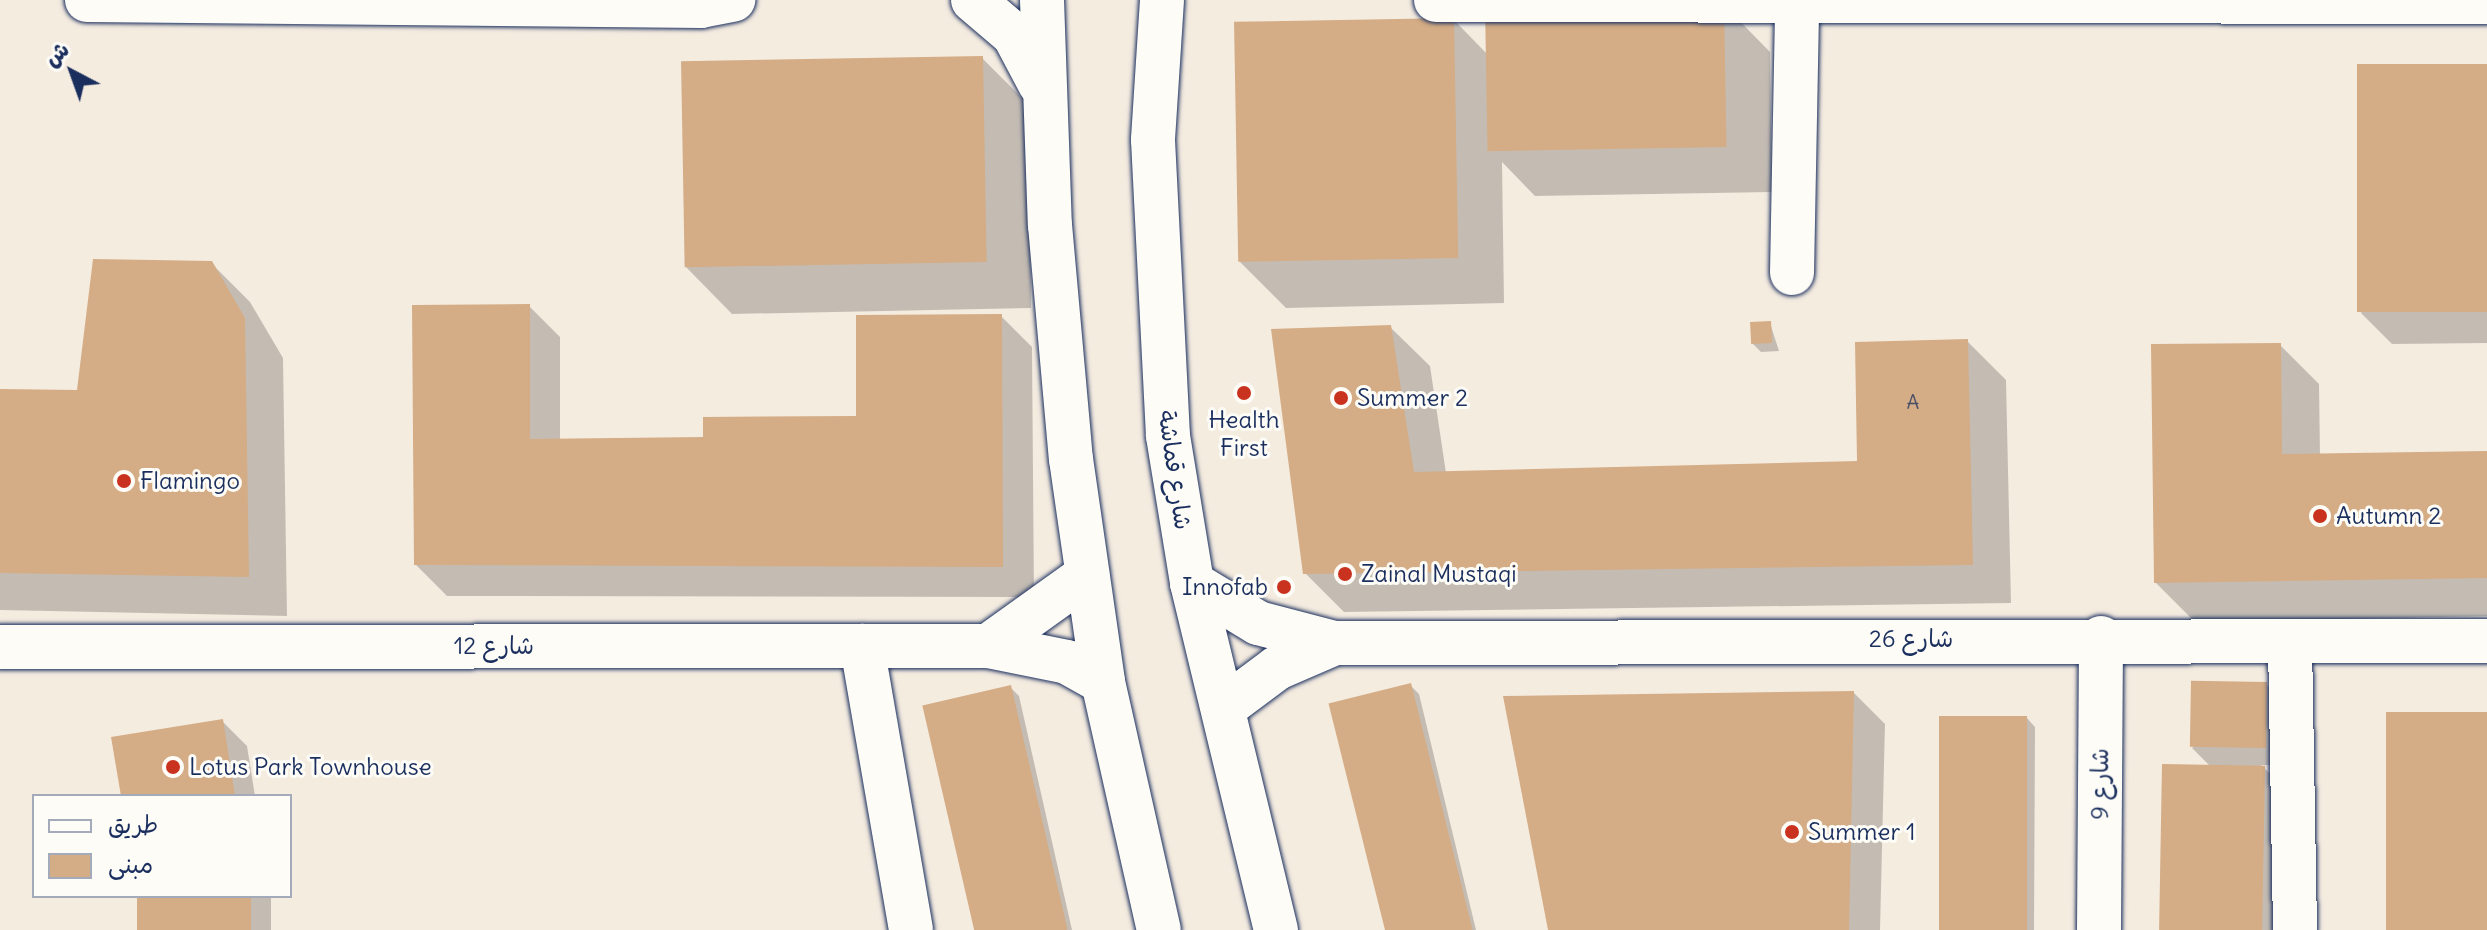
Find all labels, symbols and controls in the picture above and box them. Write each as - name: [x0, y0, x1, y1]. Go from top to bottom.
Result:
- north arrow: [32, 32, 112, 112]
- text: ش: [38, 35, 75, 72]
- marker: Health First: [1235, 384, 1253, 402]
- place label: Summer 2: [1357, 384, 1468, 412]
- marker: Summer 2: [1332, 389, 1350, 407]
- house number: A: [1907, 389, 1919, 413]
- place label: Health First: [1208, 406, 1280, 462]
- street label: شارع قماشة: [1152, 408, 1198, 532]
- place label: Flamingo: [140, 467, 240, 495]
- marker: Flamingo: [115, 472, 133, 490]
- place label: Autumn 2: [2336, 502, 2441, 530]
- marker: Autumn 2: [2311, 507, 2329, 525]
- place label: Zainal Mustaqi: [1361, 560, 1517, 588]
- marker: Zainal Mustaqi: [1336, 565, 1354, 583]
- place label: Innofab: [1182, 573, 1268, 601]
- marker: Innofab: [1275, 578, 1293, 596]
- street label: شارع 26: [1869, 625, 1953, 653]
- street label: شارع 12: [454, 632, 534, 660]
- street label: شارع 9: [2086, 748, 2114, 820]
- place label: Lotus Park Townhouse: [189, 753, 432, 781]
- marker: Lotus Park Townhouse: [164, 758, 182, 776]
- legend: [32, 794, 292, 898]
- text: طريق: [108, 809, 158, 839]
- place label: Summer 1: [1808, 818, 1915, 846]
- marker: Summer 1: [1783, 823, 1801, 841]
- text: مبنى: [108, 849, 153, 879]

